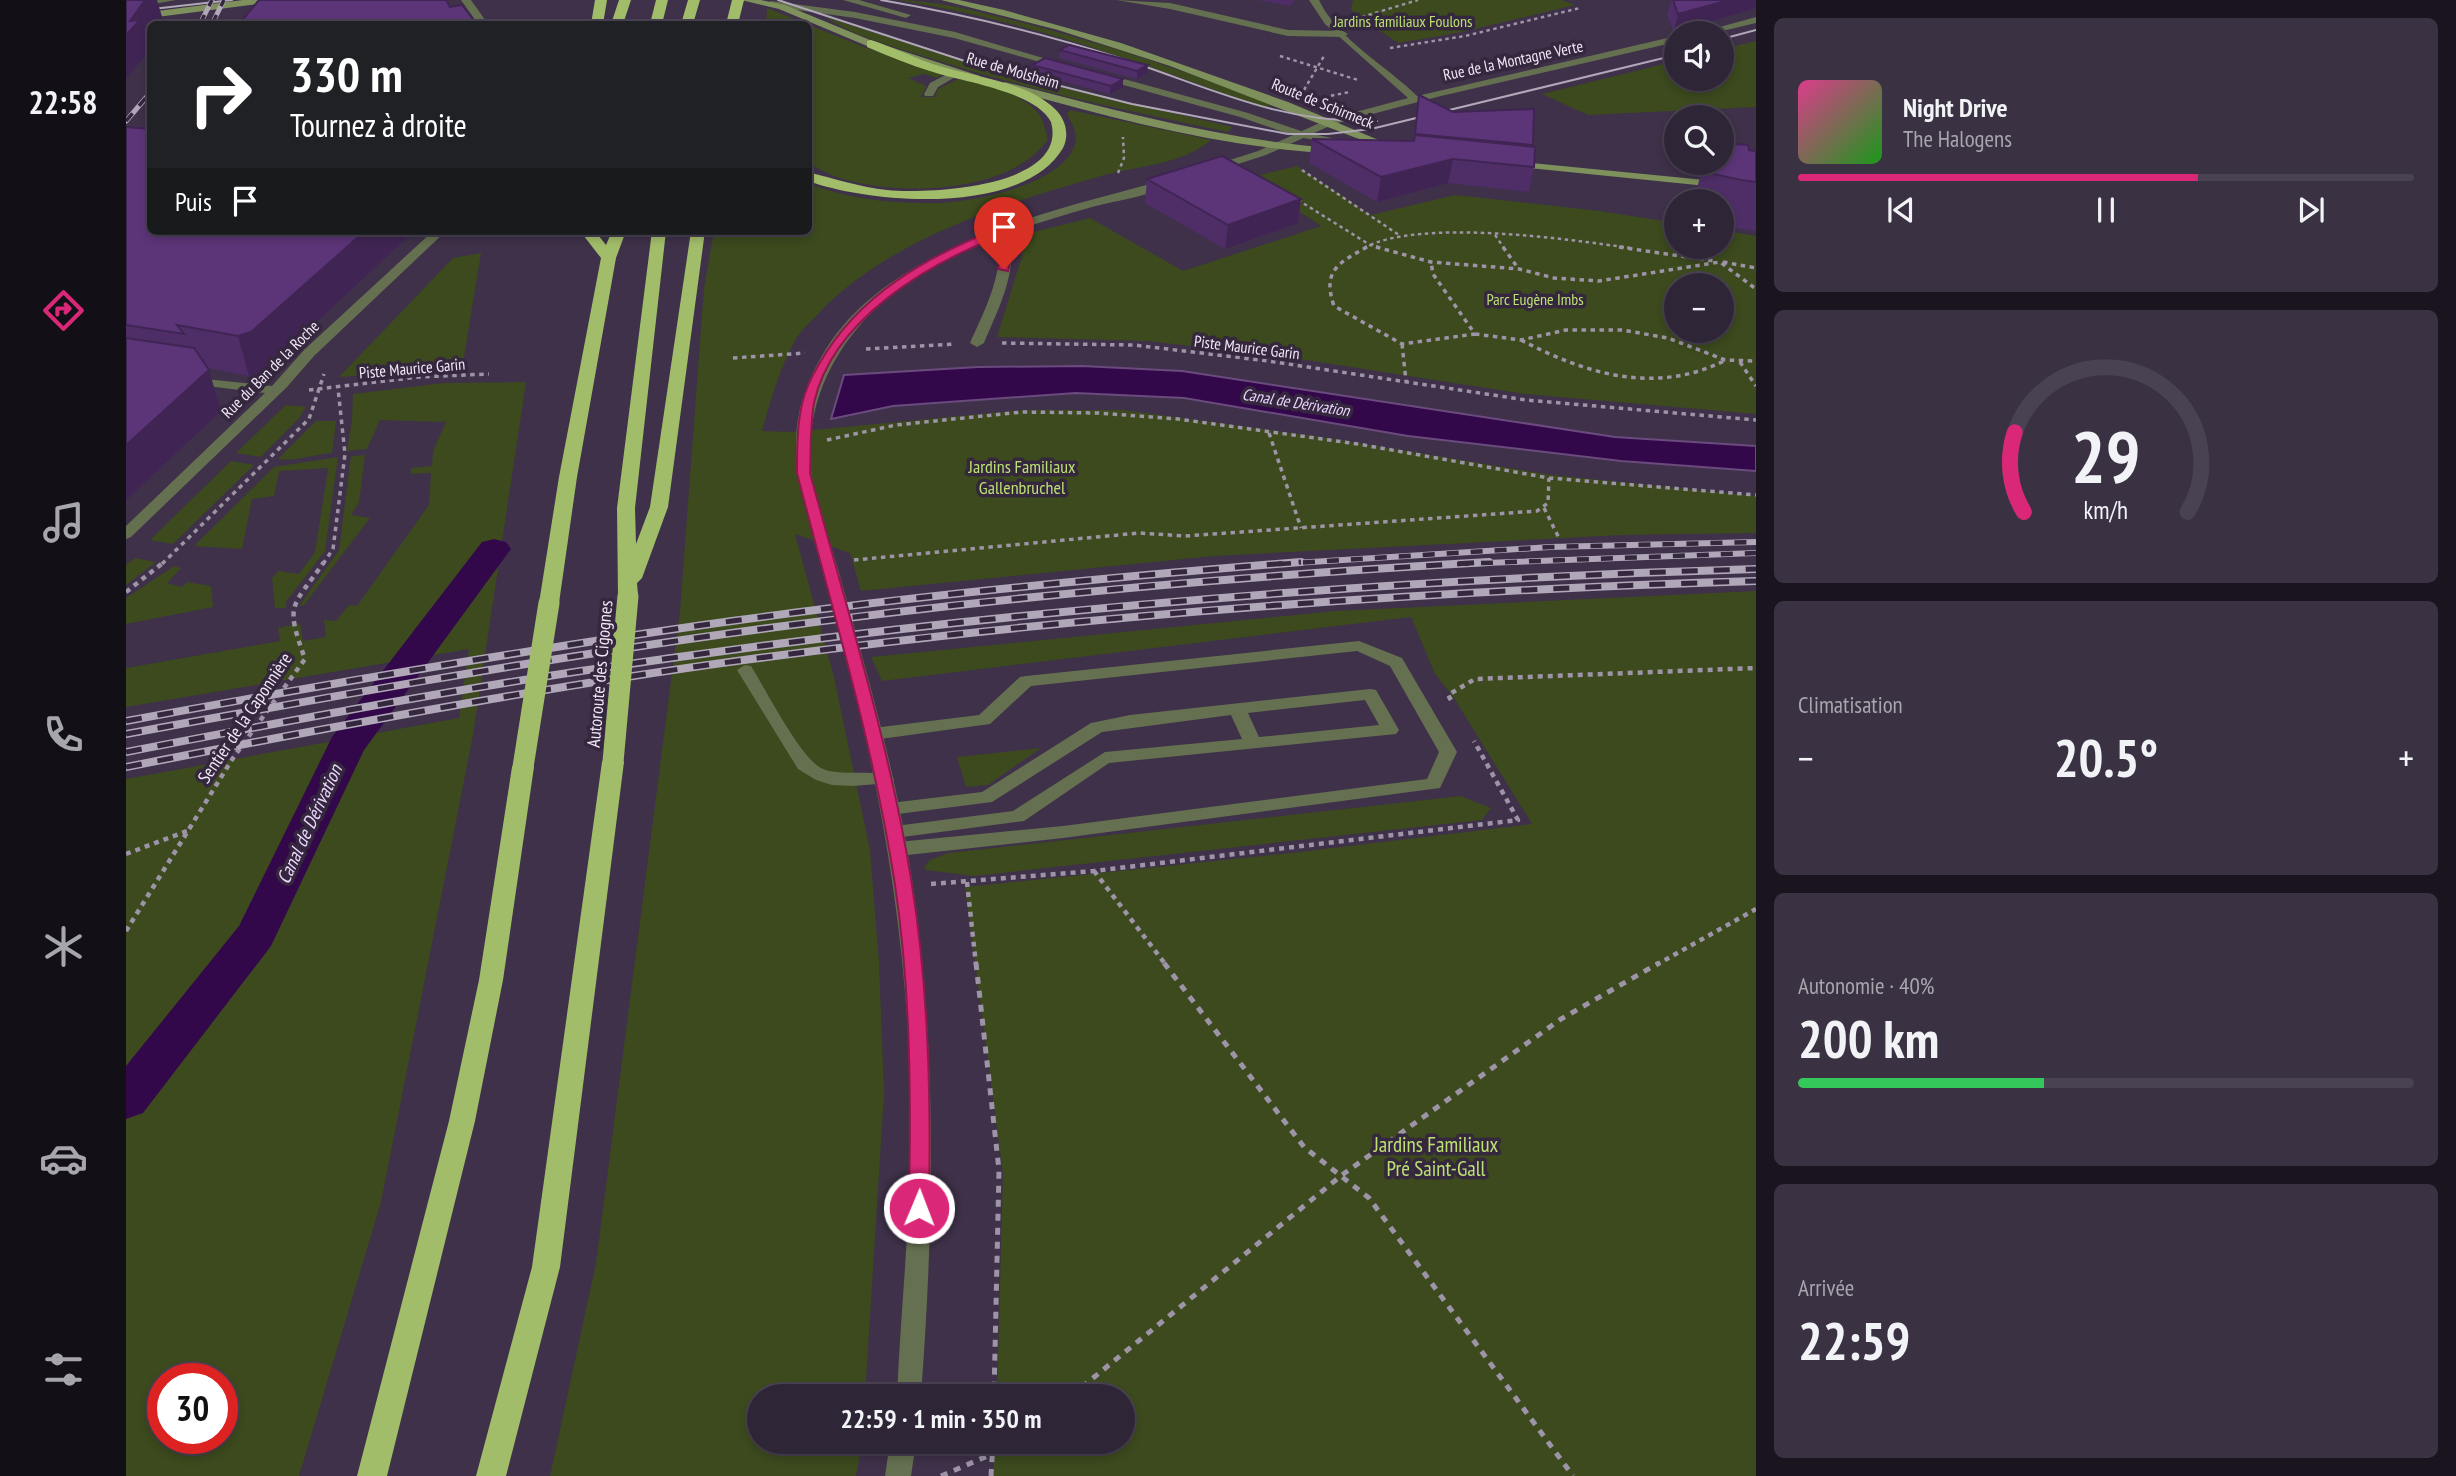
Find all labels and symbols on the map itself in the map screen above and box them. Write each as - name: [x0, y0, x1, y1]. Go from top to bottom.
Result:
- park label: Jardins familiaux Foulons: [1333, 11, 1472, 31]
- street label: Rue de la Montagne Verte: [1441, 35, 1585, 85]
- street label: Rue de Molsheim: [964, 47, 1062, 93]
- street label: Route de Schirmeck: [1269, 73, 1378, 133]
- pin: [974, 197, 1034, 269]
- park label: Parc Eugène Imbs: [1486, 289, 1584, 309]
- street label: Rue du Ban de la Roche: [217, 316, 323, 422]
- street label: Piste Maurice Garin: [1193, 331, 1301, 363]
- street label: Piste Maurice Garin: [358, 353, 466, 383]
- water label: Canal de Dérivation: [1241, 384, 1352, 420]
- park label: Jardins Familiaux Gallenbruchel: [968, 455, 1076, 499]
- street label: Autoroute des Cigognes: [582, 599, 617, 748]
- street label: Sentier de la Caponnière: [192, 648, 297, 787]
- water label: Canal de Dérivation: [271, 759, 348, 887]
- park label: Jardins Familiaux Pré Saint-Gall: [1373, 1131, 1499, 1182]
- position arrow: [882, 1171, 956, 1245]
- speed limit sign: 30: [147, 1363, 238, 1454]

